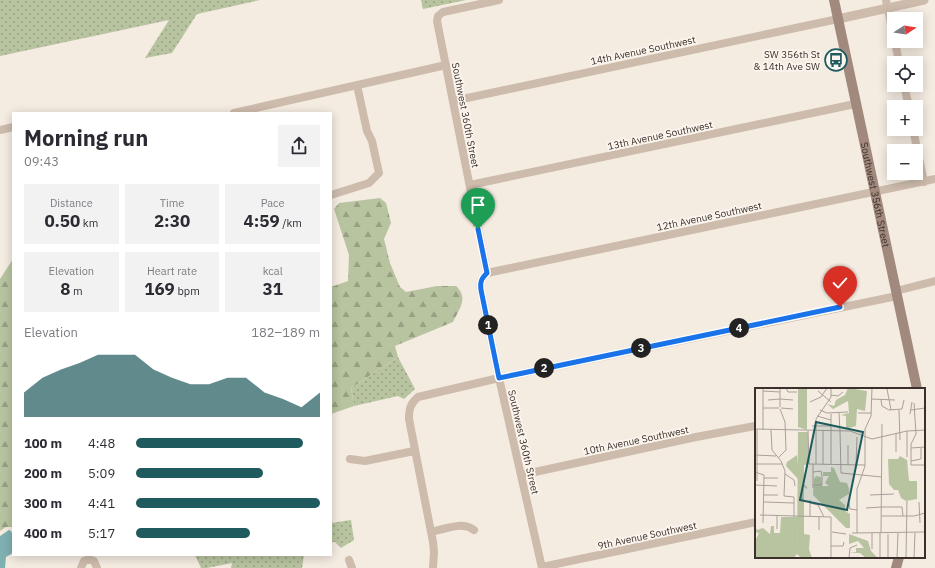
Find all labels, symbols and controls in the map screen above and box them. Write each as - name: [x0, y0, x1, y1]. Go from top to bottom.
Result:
- north arrow: [887, 12, 923, 48]
- map controls: [887, 12, 923, 180]
- street label: 14th Avenue Southwest: [589, 33, 697, 68]
- bus stop icon: SW 356th St & 14th Ave SW: [823, 47, 849, 73]
- place label: SW 356th St & 14th Ave SW: [754, 48, 820, 73]
- button: locate: [887, 56, 923, 92]
- street label: Southwest 360th Street: [449, 61, 482, 169]
- button: +: [887, 100, 923, 136]
- street label: 13th Avenue Southwest: [606, 118, 714, 153]
- text: Morning run: [24, 123, 148, 152]
- button: share: [278, 125, 320, 167]
- street label: Southwest 356th Street: [857, 141, 893, 249]
- button: −: [887, 144, 923, 180]
- text: 09:43: [24, 153, 59, 170]
- pin: [461, 188, 495, 229]
- icon: arrive: [467, 194, 489, 216]
- text: Distance: [50, 196, 93, 210]
- text: Time: [160, 196, 184, 210]
- text: Pace: [261, 196, 285, 210]
- street label: 12th Avenue Southwest: [655, 199, 763, 234]
- text: 0.50: [44, 210, 80, 232]
- text: 2:30: [154, 210, 190, 232]
- text: 4:59: [243, 210, 280, 232]
- text: km: [80, 216, 98, 230]
- text: /km: [280, 216, 302, 230]
- text: Elevation: [49, 264, 94, 278]
- text: Heart rate: [147, 264, 197, 278]
- text: kcal: [263, 264, 283, 278]
- pin: [823, 266, 857, 307]
- icon: check: [829, 272, 851, 294]
- text: 8: [60, 278, 70, 300]
- text: 169: [144, 278, 175, 300]
- text: 31: [262, 278, 283, 300]
- text: m: [70, 284, 83, 298]
- text: bpm: [175, 284, 200, 298]
- pin: 1: [478, 315, 498, 335]
- text: 1: [485, 318, 491, 332]
- pin: 4: [729, 318, 749, 338]
- text: 4: [736, 321, 742, 335]
- text: Elevation: [24, 324, 78, 341]
- text: 182–189 m: [251, 324, 320, 341]
- pin: 3: [631, 338, 651, 358]
- text: 3: [638, 341, 644, 355]
- pin: 2: [534, 358, 554, 378]
- text: 2: [541, 361, 547, 375]
- inset map: [755, 388, 925, 558]
- street label: Southwest 360th Street: [505, 389, 542, 496]
- street label: 10th Avenue Southwest: [582, 423, 690, 458]
- text: 100 m: [24, 435, 62, 452]
- text: 4:48: [88, 435, 115, 452]
- text: 200 m: [24, 465, 62, 482]
- text: 5:09: [88, 465, 115, 482]
- text: 300 m: [24, 495, 62, 512]
- text: 4:41: [88, 495, 115, 512]
- street label: 9th Avenue Southwest: [596, 519, 698, 552]
- text: 400 m: [24, 525, 62, 542]
- text: 5:17: [88, 525, 115, 542]

